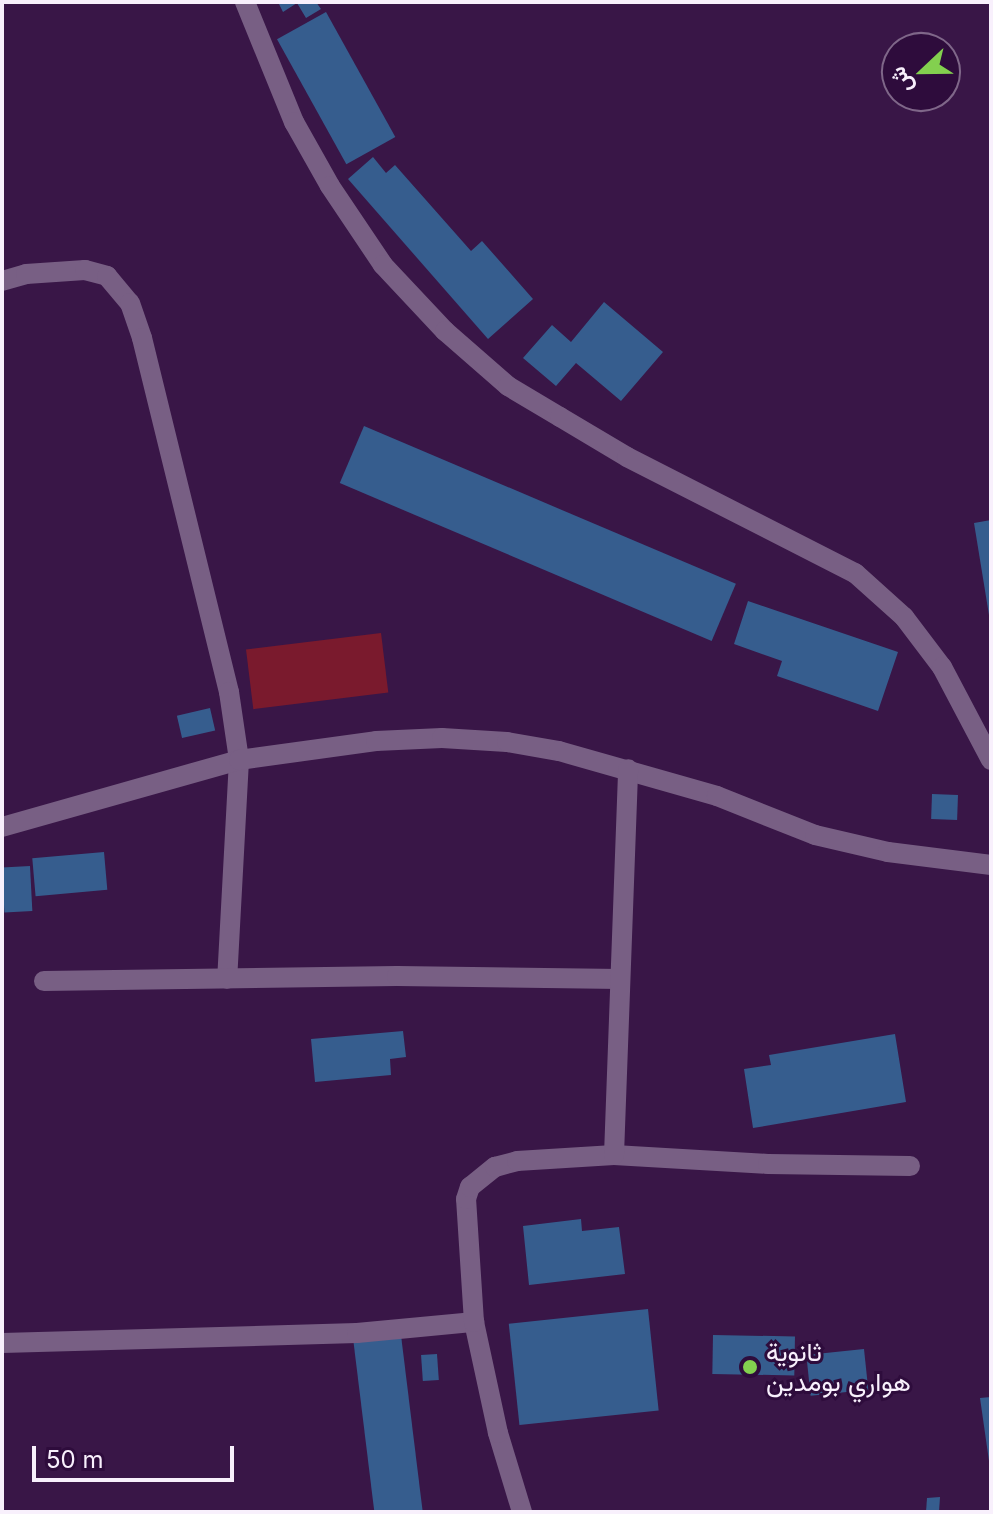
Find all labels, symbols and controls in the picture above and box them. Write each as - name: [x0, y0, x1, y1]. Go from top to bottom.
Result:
- north arrow: [881, 32, 961, 112]
- text: ش: [884, 63, 918, 97]
- place label: ثانوية هواري بومدين: [766, 1336, 911, 1398]
- marker: ثانوية هواري بومدين: [741, 1358, 759, 1376]
- scale bar: [36, 1430, 238, 1480]
- text: 50 m: [46, 1445, 104, 1474]

